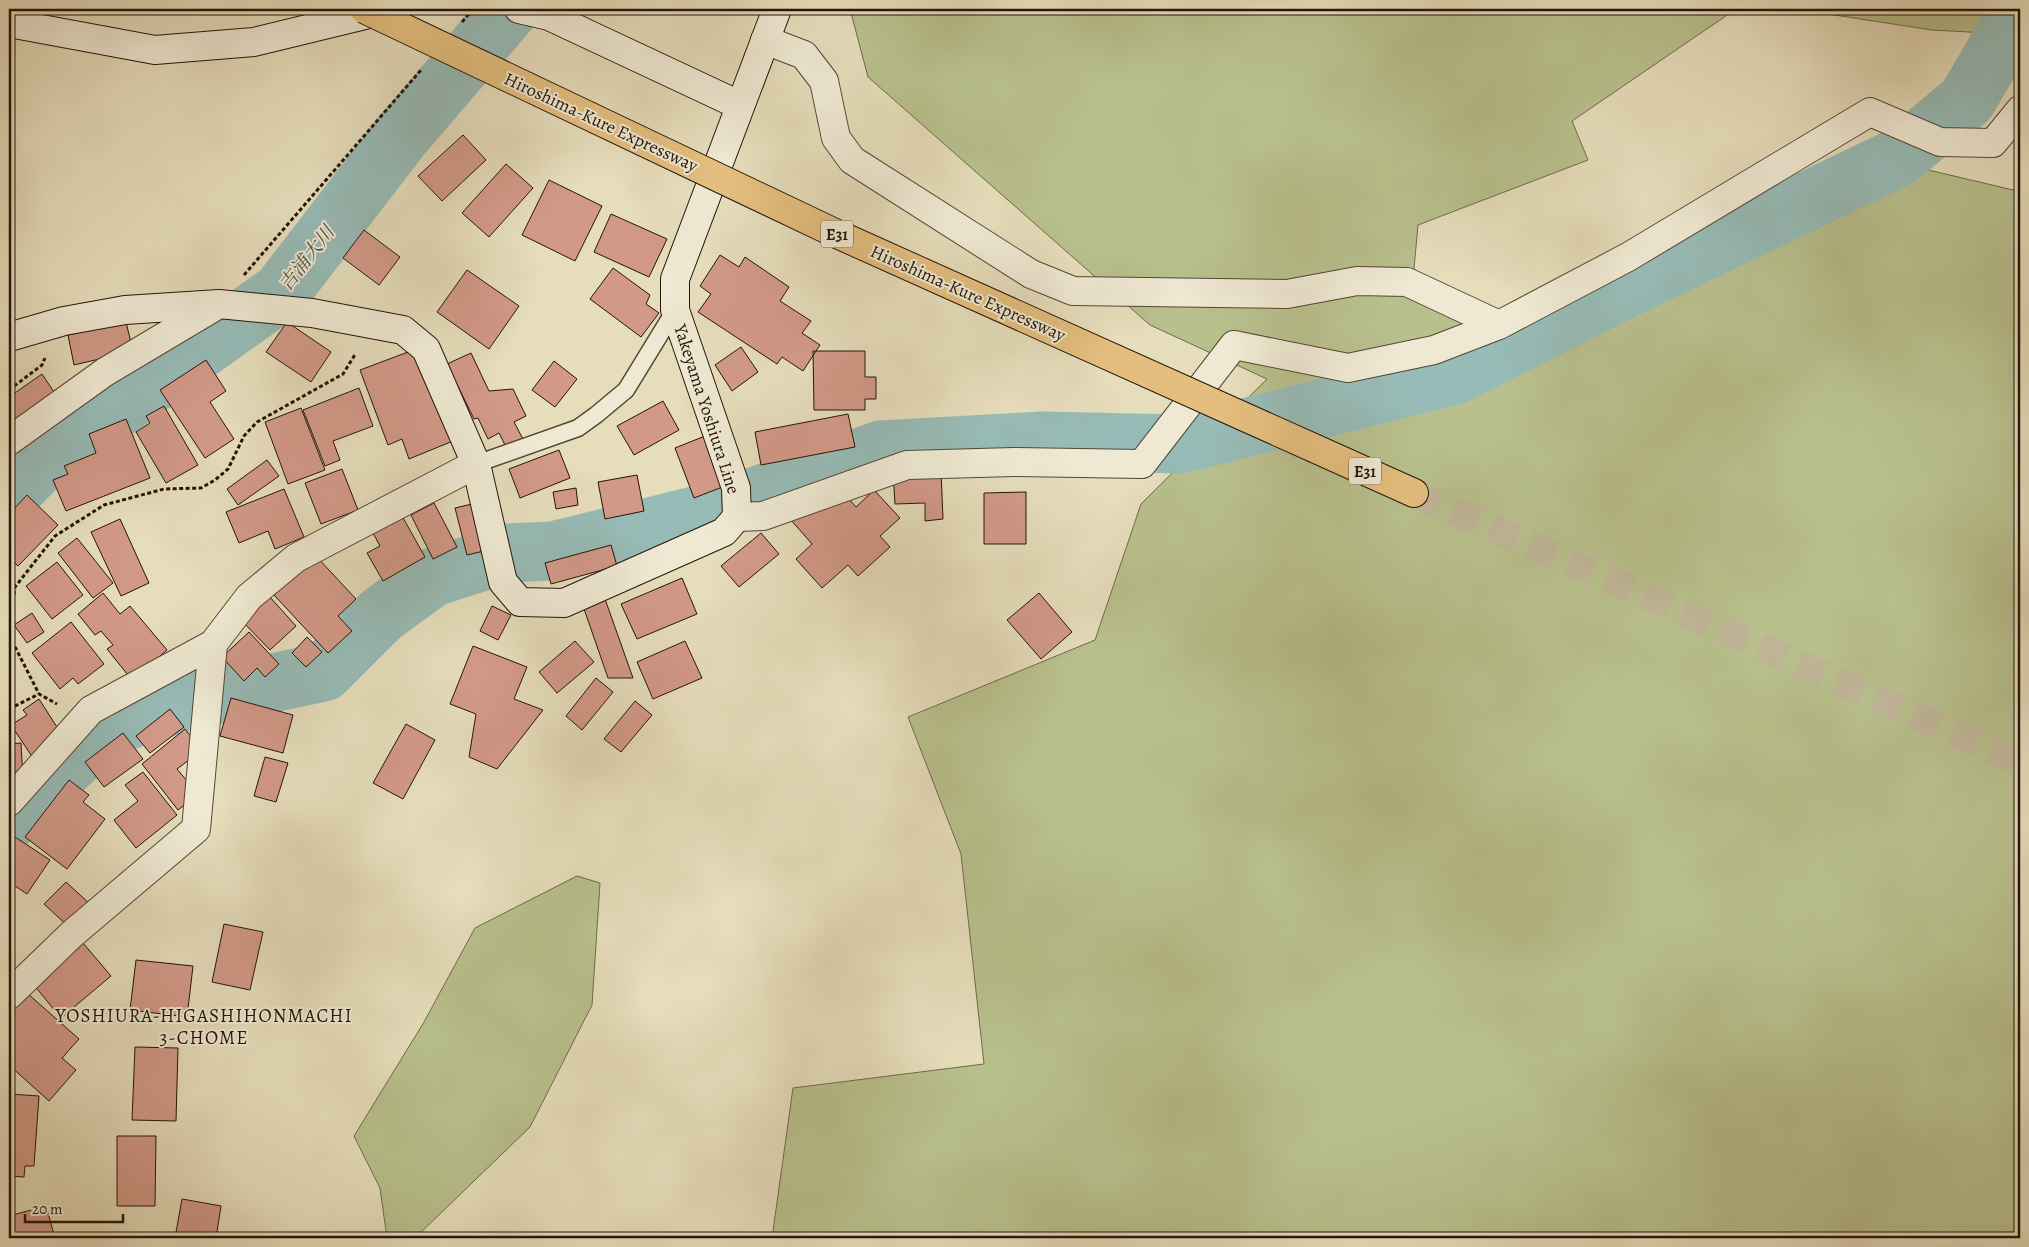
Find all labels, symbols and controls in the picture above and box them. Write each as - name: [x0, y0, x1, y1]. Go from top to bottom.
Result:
- street label: Hiroshima-Kure Expressway: [500, 66, 703, 178]
- water label: 吉浦大川: [273, 219, 342, 297]
- road number: E31: [821, 220, 853, 248]
- street label: Hiroshima-Kure Expressway: [867, 239, 1070, 347]
- street label: Yakeyama Yoshiura Line: [668, 320, 746, 497]
- road number: E31: [1349, 458, 1381, 484]
- district label: YOSHIURA-HIGASHIHONMACHI 3-CHOME: [54, 1003, 353, 1051]
- scale bar: [25, 1192, 122, 1224]
- text: 20 m: [32, 1199, 63, 1219]

